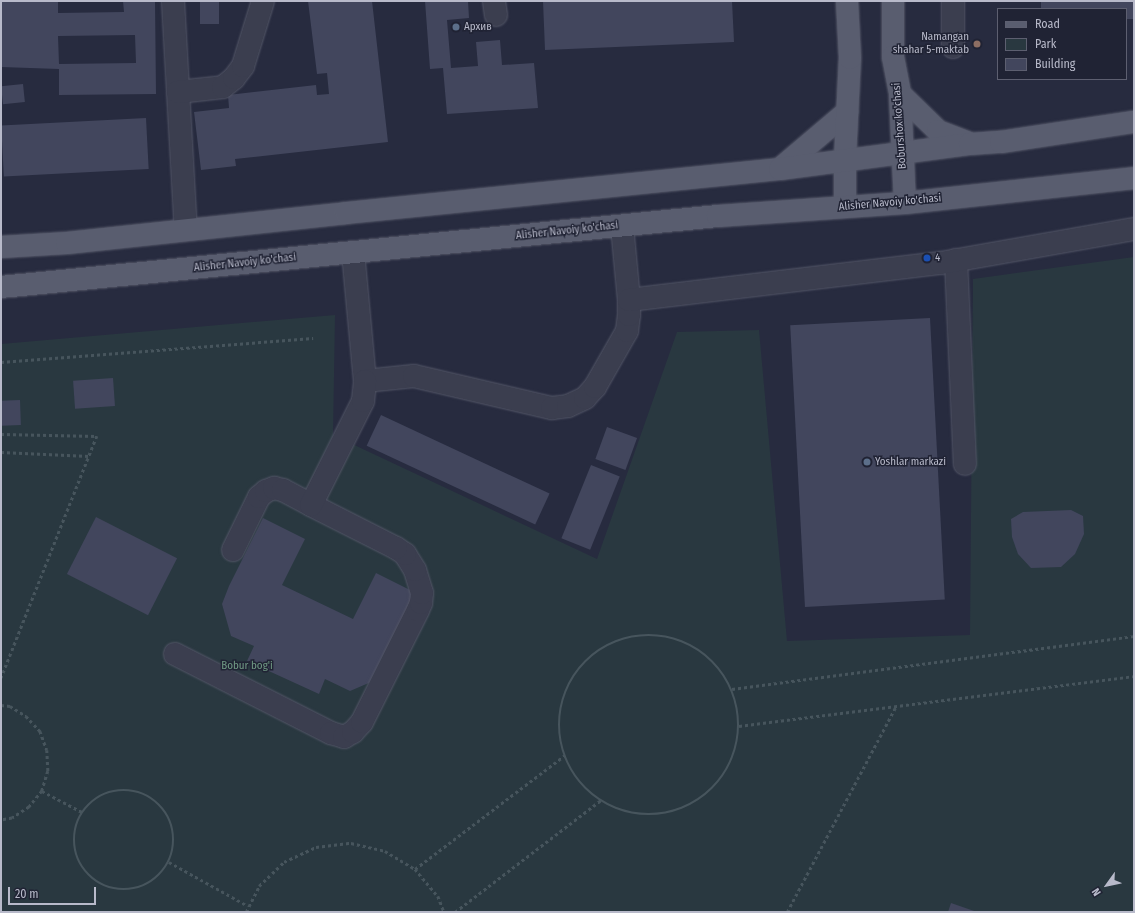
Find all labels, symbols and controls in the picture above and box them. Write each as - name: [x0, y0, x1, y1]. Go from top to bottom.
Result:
- legend: [997, 8, 1127, 80]
- text: Road: [1035, 17, 1060, 31]
- place label: Архив: [464, 20, 492, 34]
- marker: Архив: [451, 22, 461, 32]
- place label: Namangan shahar 5-maktab: [893, 31, 969, 57]
- text: Park: [1035, 37, 1056, 51]
- marker: Namangan shahar 5-maktab: [972, 39, 982, 49]
- text: Building: [1035, 57, 1075, 71]
- street label: Boburshox ko'chasi: [890, 82, 910, 170]
- street label: Alisher Navoiy ko'chasi: [838, 192, 942, 214]
- street label: Alisher Navoiy ko'chasi: [515, 219, 619, 243]
- street label: Alisher Navoiy ko'chasi: [193, 251, 297, 275]
- place label: 4: [935, 251, 940, 265]
- marker: 4: [922, 253, 932, 263]
- place label: Yoshlar markazi: [875, 455, 946, 469]
- marker: Yoshlar markazi: [862, 457, 872, 467]
- park label: Bobur bog'i: [221, 659, 273, 673]
- north arrow: [1087, 865, 1127, 905]
- scale bar: [10, 879, 98, 905]
- text: N: [1089, 886, 1104, 898]
- text: 20 m: [15, 887, 39, 901]

